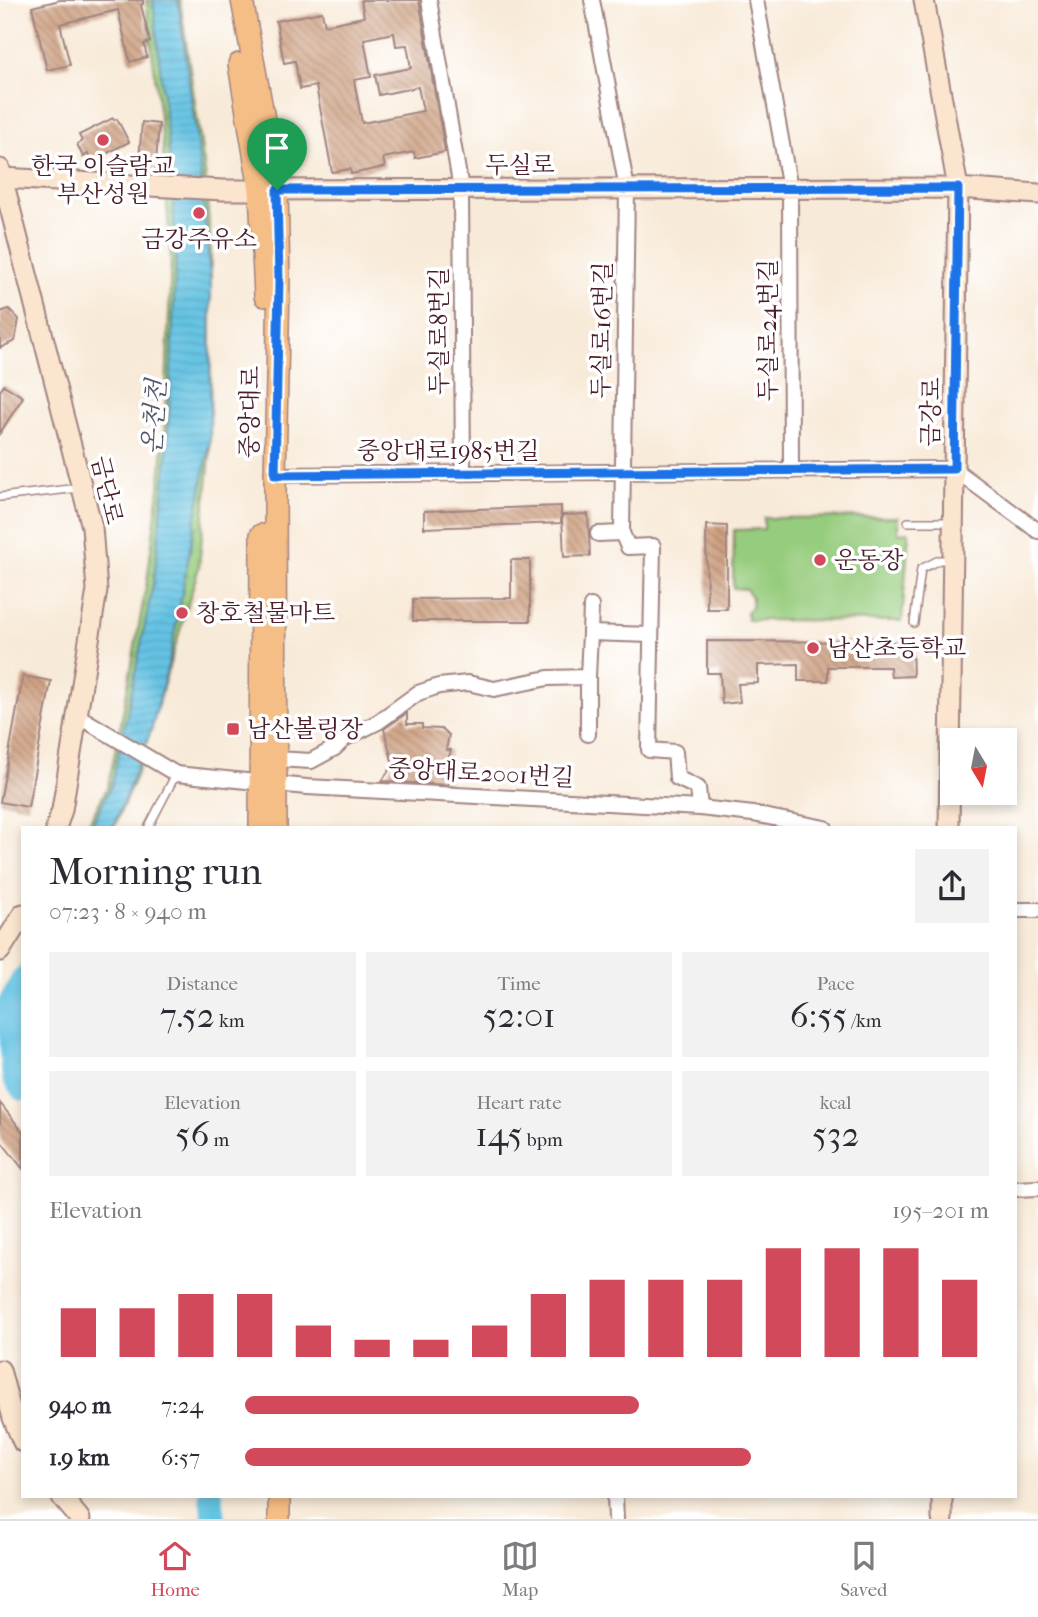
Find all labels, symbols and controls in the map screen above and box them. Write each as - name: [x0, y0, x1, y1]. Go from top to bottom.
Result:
- pin: [247, 118, 307, 190]
- icon: arrive: [258, 129, 296, 167]
- marker: 한국 이슬람교 부산성원: [95, 132, 111, 148]
- street label: 두실로: [485, 151, 555, 179]
- place label: 한국 이슬람교 부산성원: [31, 152, 175, 208]
- marker: 금강주유소: [191, 205, 207, 221]
- place label: 금강주유소: [141, 225, 257, 253]
- street label: 두실로24번길: [754, 259, 782, 401]
- street label: 두실로16번길: [587, 261, 617, 399]
- street label: 두실로8번길: [425, 267, 453, 395]
- street label: 중앙대로: [235, 365, 265, 459]
- water label: 온천천: [136, 376, 173, 456]
- street label: 금강로: [916, 377, 946, 447]
- street label: 중앙대로1985번길: [357, 437, 539, 465]
- street label: 금단로: [86, 453, 128, 527]
- place label: 운동장: [834, 546, 904, 574]
- marker: 운동장: [812, 552, 828, 568]
- place label: 창호철물마트: [196, 599, 335, 627]
- marker: 창호철물마트: [174, 605, 190, 621]
- place label: 남산초등학교: [827, 634, 966, 662]
- marker: 남산초등학교: [805, 640, 821, 656]
- place label: 남산볼링장: [247, 715, 364, 743]
- marker: 남산볼링장: [225, 721, 241, 737]
- north arrow: [940, 728, 1017, 805]
- map controls: [940, 728, 1017, 805]
- street label: 중앙대로2001번길: [387, 754, 575, 792]
- text: Morning run: [49, 849, 262, 894]
- button: share: [915, 849, 989, 923]
- text: 07:23 · 8 × 940 m: [49, 898, 207, 925]
- text: Distance: [167, 973, 238, 995]
- text: Time: [497, 973, 541, 995]
- text: Pace: [817, 973, 855, 995]
- text: 7.52: [160, 995, 215, 1036]
- text: 52:01: [482, 995, 556, 1036]
- text: 6:55: [790, 995, 847, 1036]
- text: km: [215, 1010, 245, 1032]
- text: /km: [847, 1010, 882, 1032]
- text: Elevation: [164, 1092, 241, 1114]
- text: Heart rate: [476, 1092, 562, 1114]
- text: kcal: [820, 1092, 852, 1114]
- text: 56: [175, 1114, 209, 1155]
- text: 145: [475, 1114, 523, 1155]
- text: 532: [812, 1114, 859, 1155]
- text: m: [209, 1129, 229, 1151]
- text: bpm: [523, 1129, 563, 1151]
- text: Elevation: [49, 1197, 142, 1224]
- text: 195–201 m: [892, 1197, 989, 1224]
- text: 940 m: [49, 1392, 111, 1419]
- text: 7:24: [161, 1392, 203, 1419]
- text: 1.9 km: [49, 1444, 109, 1471]
- text: 6:57: [161, 1444, 200, 1471]
- tab: Home: [151, 1537, 200, 1601]
- tab: Map: [501, 1537, 539, 1601]
- tab: Saved: [840, 1537, 887, 1601]

